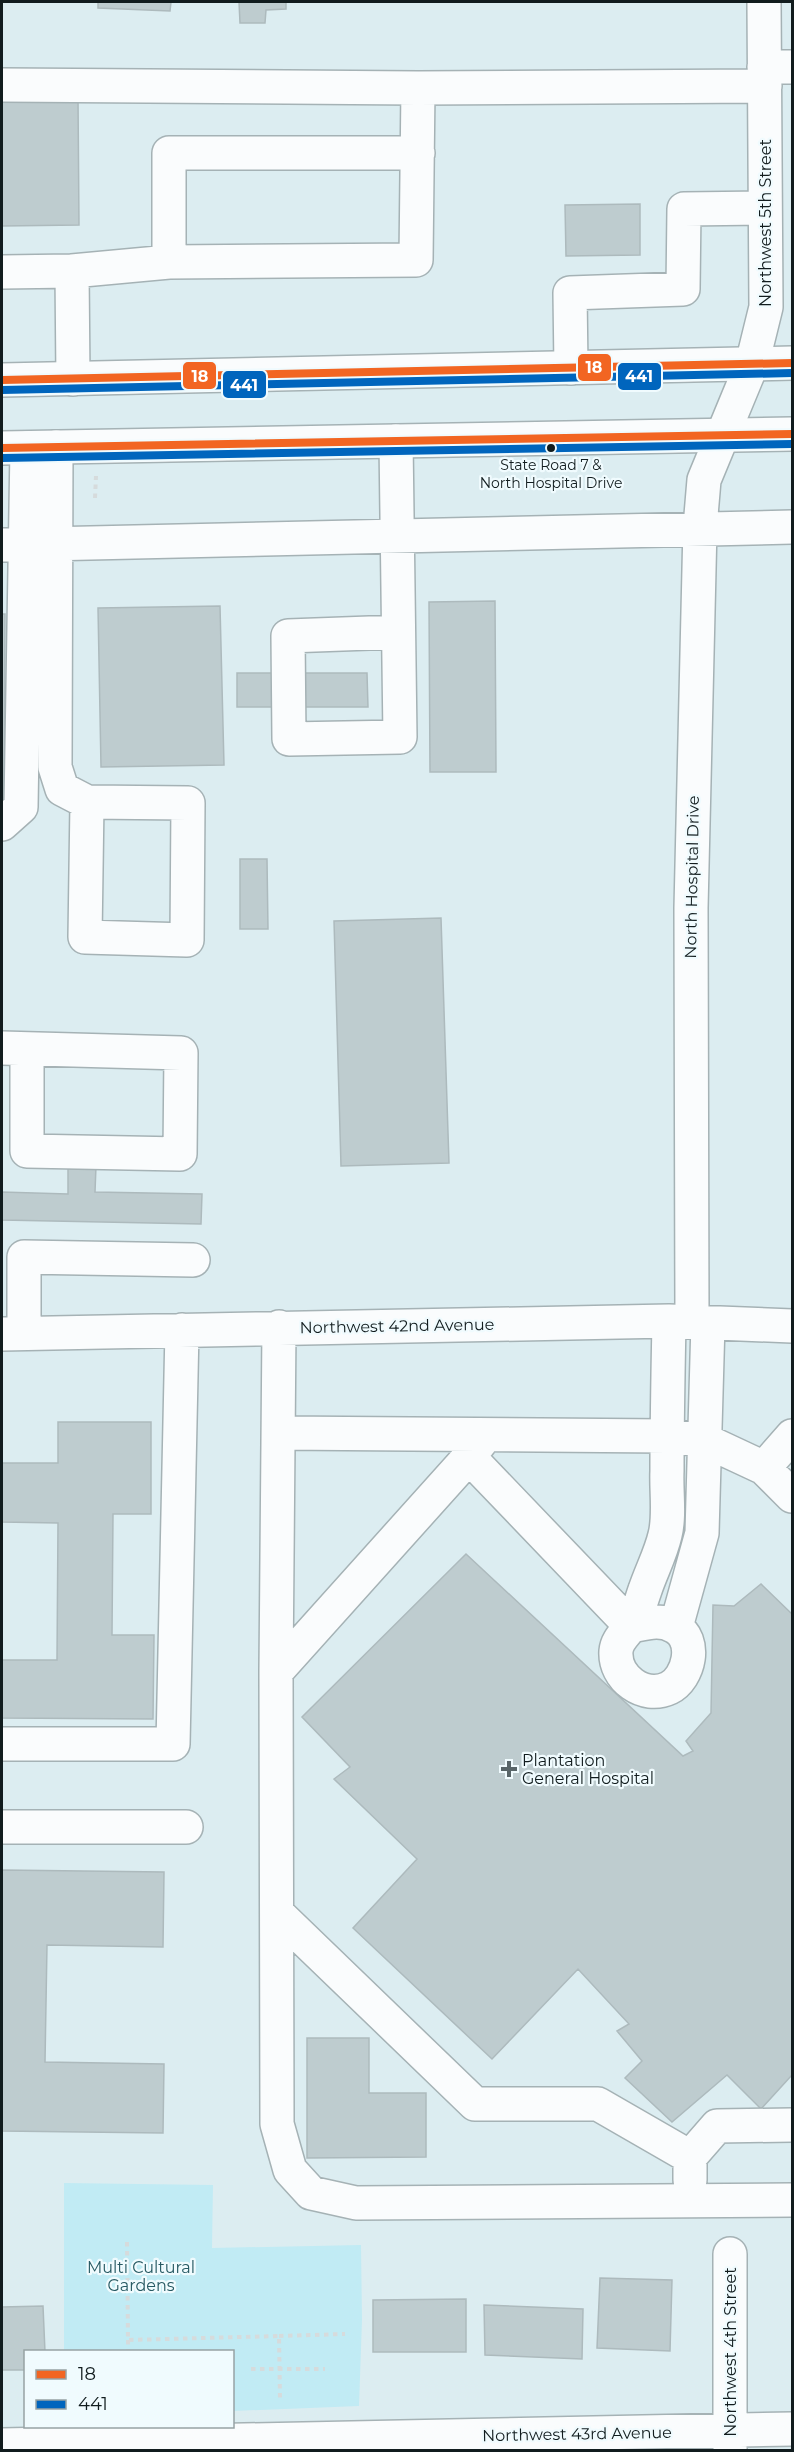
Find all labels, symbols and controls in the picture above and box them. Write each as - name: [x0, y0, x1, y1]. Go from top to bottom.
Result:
- street label: Northwest 5th Street: [756, 139, 775, 307]
- line badge: 18: [577, 353, 612, 382]
- text: 18: [586, 358, 602, 377]
- line badge: 18: [182, 361, 217, 390]
- line badge: 441: [617, 362, 662, 391]
- text: 18: [192, 367, 208, 386]
- text: 441: [625, 367, 653, 386]
- line badge: 441: [222, 370, 267, 399]
- text: 441: [230, 376, 258, 395]
- marker: State Road 7 & North Hospital Drive: [545, 442, 557, 454]
- place label: State Road 7 & North Hospital Drive: [480, 456, 622, 492]
- street label: North Hospital Drive: [681, 795, 703, 959]
- street label: Northwest 42nd Avenue: [299, 1315, 495, 1337]
- place label: Plantation General Hospital: [522, 1751, 654, 1788]
- marker: Plantation General Hospital: [500, 1760, 518, 1778]
- park label: Multi Cultural Gardens: [87, 2258, 195, 2295]
- street label: Northwest 4th Street: [721, 2267, 740, 2437]
- legend: [24, 2350, 234, 2428]
- text: 18: [78, 2363, 96, 2385]
- text: 441: [78, 2393, 108, 2415]
- street label: Northwest 43rd Avenue: [482, 2423, 672, 2445]

